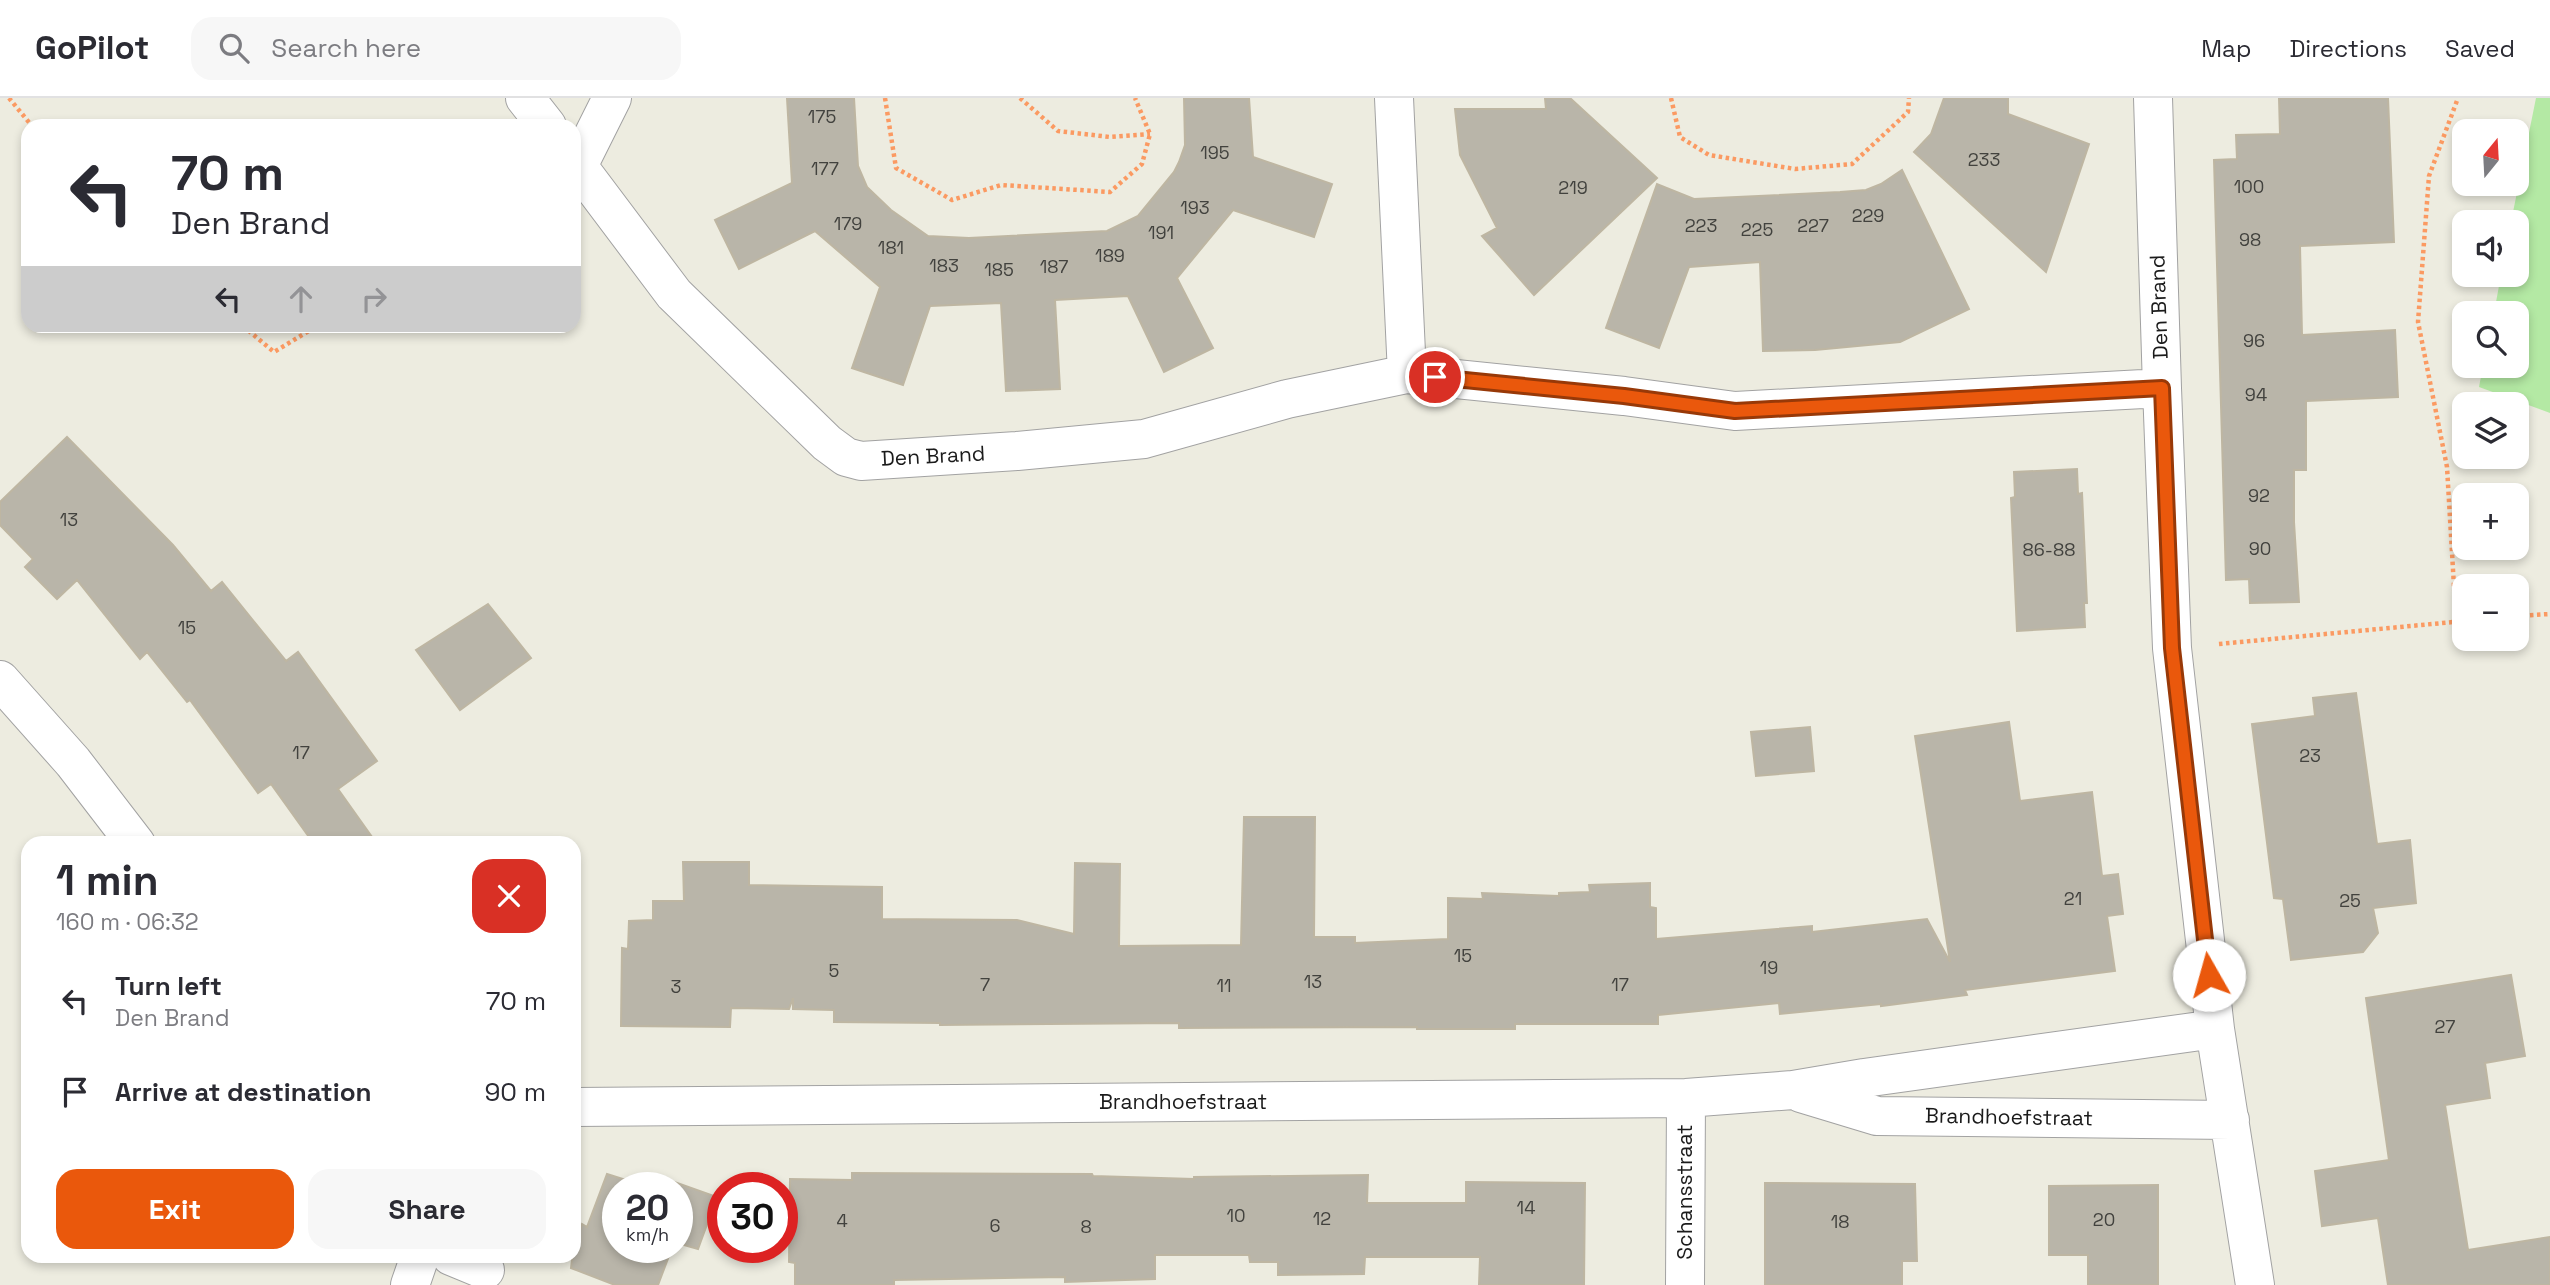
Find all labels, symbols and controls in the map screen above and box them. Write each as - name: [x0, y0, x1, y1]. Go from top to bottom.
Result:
- search box: [191, 17, 681, 80]
- text: GoPilot: [35, 27, 149, 69]
- icon: search: [215, 29, 253, 67]
- text: Search here: [271, 31, 421, 65]
- text: Map: [2201, 33, 2251, 64]
- text: Directions: [2289, 33, 2407, 64]
- text: Saved: [2445, 33, 2515, 64]
- house number: 175: [808, 105, 836, 128]
- north arrow: [2452, 119, 2529, 196]
- map controls: [2452, 119, 2529, 651]
- house number: 195: [1200, 141, 1230, 164]
- text: 70 m: [171, 142, 284, 204]
- icon: left: [56, 147, 147, 238]
- house number: 233: [1968, 148, 2000, 171]
- house number: 177: [811, 157, 839, 180]
- house number: 100: [2234, 175, 2264, 198]
- house number: 219: [1558, 176, 1588, 199]
- house number: 193: [1180, 196, 1210, 219]
- text: Den Brand: [171, 203, 330, 243]
- house number: 229: [1852, 204, 1884, 227]
- button: sound: [2452, 210, 2529, 287]
- house number: 179: [834, 212, 862, 235]
- house number: 223: [1685, 214, 1717, 237]
- house number: 227: [1797, 214, 1829, 237]
- house number: 225: [1741, 218, 1773, 241]
- house number: 191: [1148, 221, 1174, 244]
- house number: 98: [2239, 228, 2261, 251]
- house number: 181: [878, 236, 904, 259]
- house number: 189: [1095, 244, 1125, 267]
- house number: 183: [929, 254, 959, 277]
- street label: Den Brand: [2143, 254, 2174, 360]
- house number: 187: [1040, 255, 1068, 278]
- house number: 185: [984, 258, 1014, 281]
- icon: left: [209, 280, 247, 318]
- icon: ahead: [282, 280, 320, 318]
- icon: right: [355, 280, 393, 318]
- button: search: [2452, 301, 2529, 378]
- house number: 96: [2243, 329, 2265, 352]
- pin: [1405, 347, 1465, 407]
- icon: arrive: [1416, 358, 1454, 396]
- house number: 94: [2245, 383, 2267, 406]
- button: layers: [2452, 392, 2529, 469]
- street label: Den Brand: [880, 439, 986, 472]
- button: +: [2452, 483, 2529, 560]
- house number: 92: [2248, 484, 2270, 507]
- house number: 13: [60, 508, 78, 531]
- house number: 90: [2249, 537, 2271, 560]
- house number: 86-88: [2023, 538, 2075, 561]
- button: −: [2452, 574, 2529, 651]
- house number: 15: [178, 616, 196, 639]
- house number: 17: [292, 741, 310, 764]
- house number: 23: [2299, 744, 2321, 767]
- text: 1 min: [56, 854, 159, 907]
- button: close: [472, 859, 546, 933]
- house number: 21: [2064, 887, 2082, 910]
- house number: 25: [2339, 889, 2361, 912]
- text: 160 m · 06:32: [56, 907, 199, 937]
- position arrow: [2172, 938, 2246, 1012]
- house number: 15: [1454, 944, 1472, 967]
- house number: 19: [1760, 956, 1778, 979]
- house number: 5: [829, 959, 839, 982]
- text: Turn left: [115, 969, 222, 1003]
- house number: 13: [1304, 970, 1322, 993]
- house number: 7: [980, 973, 990, 996]
- house number: 17: [1611, 973, 1629, 996]
- house number: 11: [1216, 974, 1232, 997]
- house number: 3: [671, 975, 681, 998]
- icon: left: [56, 982, 94, 1020]
- text: 70 m: [486, 984, 546, 1018]
- text: Den Brand: [115, 1003, 230, 1033]
- house number: 27: [2435, 1015, 2455, 1038]
- icon: arrive: [56, 1073, 94, 1111]
- text: Arrive at destination: [115, 1075, 372, 1109]
- text: 90 m: [484, 1075, 546, 1109]
- street label: Brandhoefstraat: [1099, 1088, 1267, 1115]
- street label: Brandhoefstraat: [1925, 1102, 2093, 1131]
- street label: Schansstraat: [1671, 1124, 1698, 1260]
- button: Exit: [56, 1169, 294, 1249]
- button: Share: [308, 1169, 546, 1249]
- speed limit sign: 30: [707, 1172, 798, 1263]
- text: 20: [626, 1186, 669, 1230]
- house number: 14: [1517, 1196, 1535, 1219]
- house number: 10: [1226, 1204, 1246, 1227]
- house number: 12: [1313, 1207, 1331, 1230]
- house number: 20: [2093, 1208, 2115, 1231]
- house number: 4: [836, 1209, 848, 1232]
- house number: 18: [1831, 1210, 1849, 1233]
- house number: 6: [989, 1214, 1001, 1237]
- house number: 8: [1080, 1215, 1092, 1238]
- text: km/h: [626, 1223, 669, 1246]

